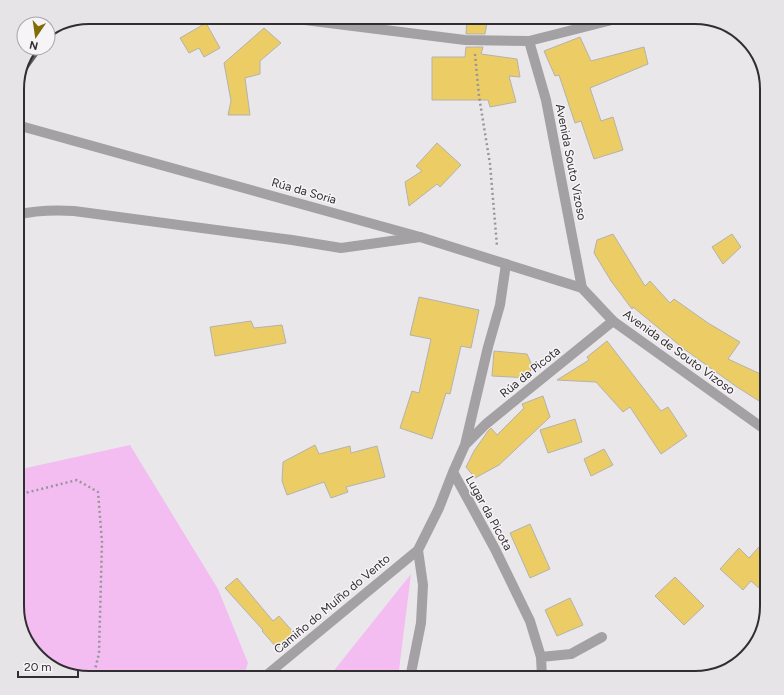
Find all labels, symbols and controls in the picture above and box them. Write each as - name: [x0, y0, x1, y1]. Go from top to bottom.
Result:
- north arrow: [16, 16, 56, 56]
- text: N: [28, 38, 39, 53]
- street label: Avenida Souto Vizoso: [553, 103, 589, 221]
- street label: Rúa da Soria: [270, 175, 338, 207]
- street label: Avenida de Souto Vizoso: [620, 307, 738, 397]
- street label: Rúa da Picota: [497, 344, 563, 400]
- street label: Lugar da Picota: [463, 473, 515, 553]
- street label: Camiño do Muíño do Vento: [271, 551, 393, 657]
- scale bar: [18, 653, 78, 679]
- text: 20 m: [24, 660, 52, 674]

